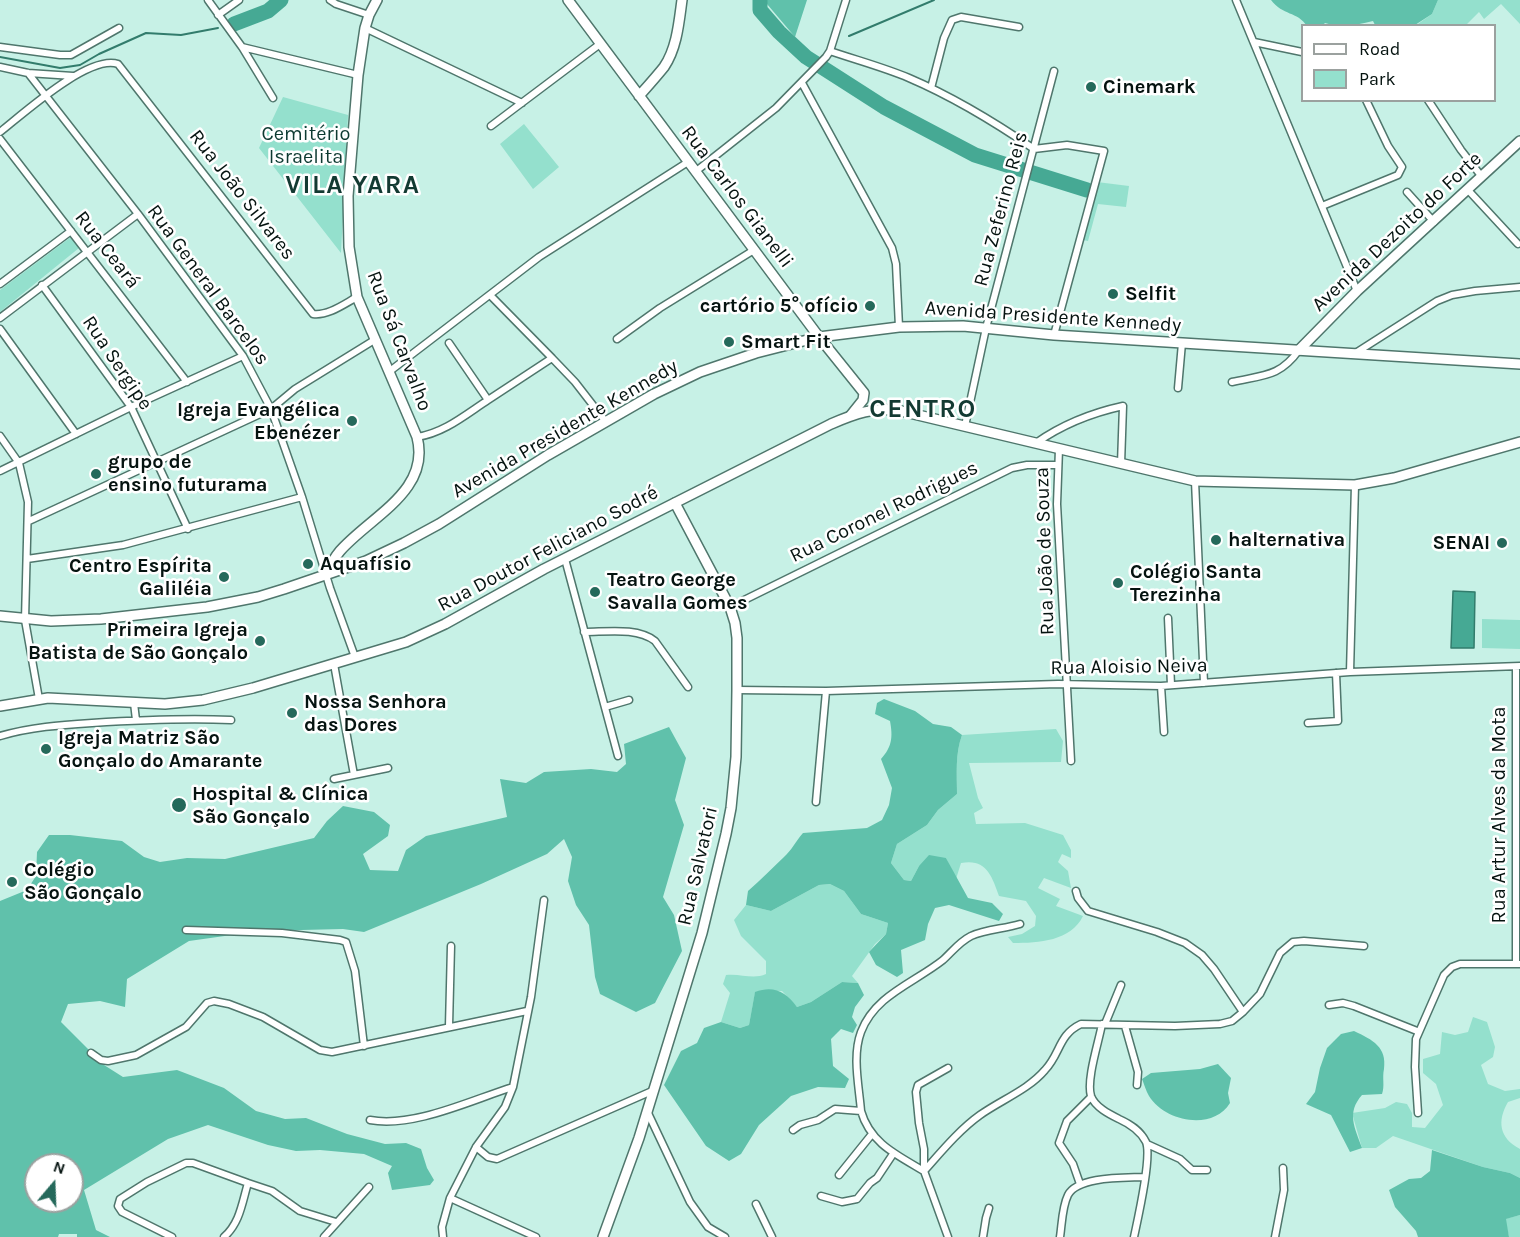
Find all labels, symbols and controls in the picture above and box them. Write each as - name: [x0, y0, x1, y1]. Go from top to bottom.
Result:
- legend: [1301, 24, 1496, 102]
- text: Road: [1359, 38, 1400, 60]
- text: Park: [1359, 68, 1396, 90]
- place label: Cinemark: [1103, 75, 1196, 99]
- marker: Cinemark: [1084, 80, 1098, 94]
- street label: Rua Carlos Gianelli: [676, 121, 798, 273]
- park label: Cemitério Israelita: [261, 122, 351, 169]
- street label: Rua João Silvares: [184, 125, 300, 265]
- street label: Rua Zeferino Reis: [969, 129, 1033, 289]
- street label: Avenida Dezoito do Forte: [1307, 147, 1487, 317]
- district label: VILA YARA: [285, 170, 421, 202]
- street label: Rua General Barcelos: [142, 200, 274, 370]
- street label: Rua Ceará: [69, 206, 145, 294]
- street label: Rua Sá Carvalho: [361, 268, 437, 414]
- place label: Selfit: [1125, 282, 1176, 306]
- marker: Selfit: [1106, 287, 1120, 301]
- place label: cartório 5° ofício: [700, 294, 858, 318]
- street label: Avenida Presidente Kennedy: [924, 296, 1182, 338]
- marker: cartório 5° ofício: [863, 299, 877, 313]
- street label: Rua Sergipe: [77, 311, 157, 415]
- place label: Smart Fit: [741, 330, 831, 354]
- marker: Smart Fit: [722, 335, 736, 349]
- street label: Avenida Presidente Kennedy: [448, 354, 682, 504]
- district label: CENTRO: [869, 394, 977, 426]
- place label: Igreja Evangélica Ebenézer: [177, 398, 340, 445]
- marker: Igreja Evangélica Ebenézer: [345, 414, 359, 428]
- place label: grupo de ensino futurama: [108, 450, 268, 497]
- street label: Rua Coronel Rodrigues: [786, 456, 982, 568]
- street label: Rua João de Souza: [1030, 466, 1060, 636]
- marker: grupo de ensino futurama: [89, 467, 103, 481]
- street label: Rua Doutor Feliciano Sodré: [434, 481, 662, 617]
- place label: halternativa: [1228, 528, 1345, 552]
- place label: SENAI: [1433, 531, 1490, 555]
- marker: halternativa: [1209, 533, 1223, 547]
- marker: SENAI: [1495, 536, 1509, 550]
- place label: Aquafísio: [320, 552, 411, 576]
- place label: Centro Espírita Galiléia: [69, 554, 212, 601]
- marker: Aquafísio: [301, 557, 315, 571]
- place label: Colégio Santa Terezinha: [1130, 560, 1262, 607]
- place label: Teatro George Savalla Gomes: [607, 568, 747, 615]
- marker: Centro Espírita Galiléia: [217, 570, 231, 584]
- marker: Colégio Santa Terezinha: [1111, 576, 1125, 590]
- marker: Teatro George Savalla Gomes: [588, 585, 602, 599]
- place label: Primeira Igreja Batista de São Gonçalo: [28, 618, 248, 665]
- marker: Primeira Igreja Batista de São Gonçalo: [253, 634, 267, 648]
- street label: Rua Aloisio Neiva: [1050, 654, 1208, 680]
- place label: Nossa Senhora das Dores: [304, 690, 447, 737]
- marker: Nossa Senhora das Dores: [285, 706, 299, 720]
- street label: Rua Artur Alves da Mota: [1487, 706, 1511, 924]
- place label: Igreja Matriz São Gonçalo do Amarante: [58, 726, 262, 773]
- marker: Igreja Matriz São Gonçalo do Amarante: [39, 742, 53, 756]
- place label: Hospital & Clínica São Gonçalo: [192, 782, 368, 829]
- marker: Hospital & Clínica São Gonçalo: [170, 796, 188, 814]
- street label: Rua Salvatori: [673, 804, 723, 928]
- place label: Colégio São Gonçalo: [24, 858, 142, 905]
- marker: Colégio São Gonçalo: [5, 875, 19, 889]
- north arrow: [24, 1153, 84, 1213]
- text: N: [51, 1157, 68, 1178]

